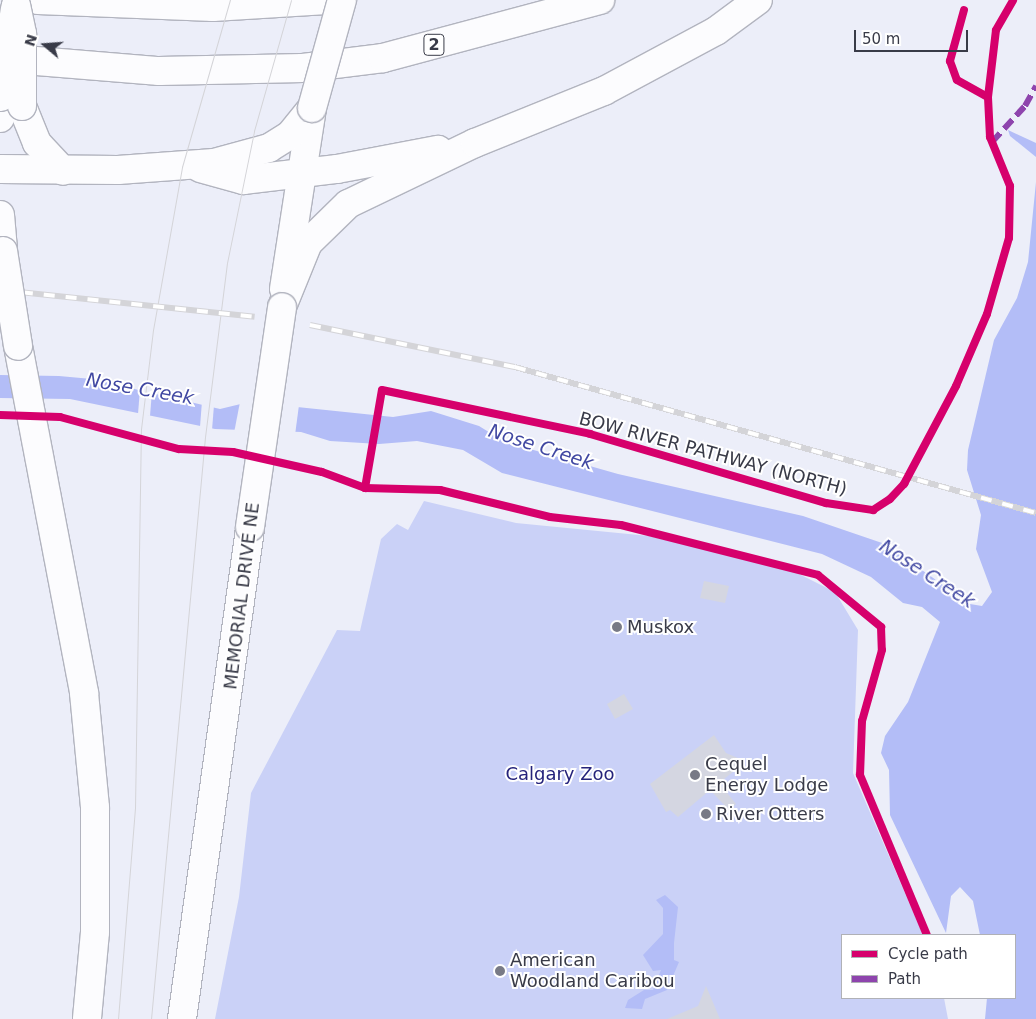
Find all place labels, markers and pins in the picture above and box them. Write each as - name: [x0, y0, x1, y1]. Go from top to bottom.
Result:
- place label: Muskox: [627, 616, 694, 638]
- marker: Muskox: [611, 621, 623, 633]
- place label: Cequel Energy Lodge: [705, 754, 828, 796]
- marker: Cequel Energy Lodge: [689, 769, 701, 781]
- place label: River Otters: [716, 803, 824, 825]
- marker: River Otters: [700, 808, 712, 820]
- place label: American Woodland Caribou: [510, 950, 675, 992]
- marker: American Woodland Caribou: [494, 965, 506, 977]

